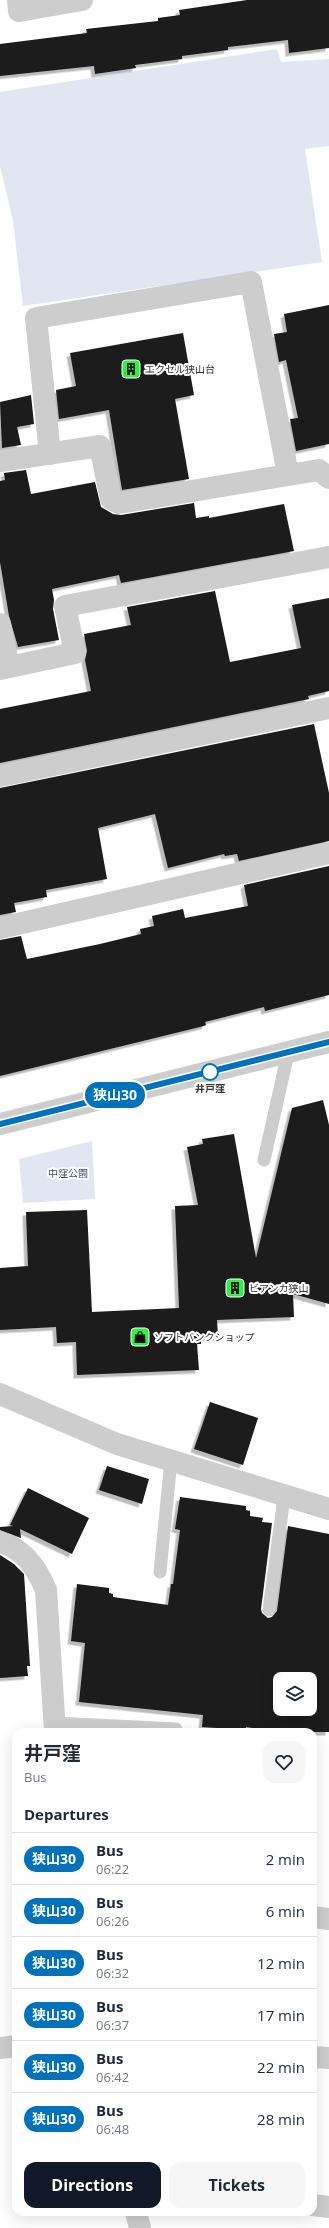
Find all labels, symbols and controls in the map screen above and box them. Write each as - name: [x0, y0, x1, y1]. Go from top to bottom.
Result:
- building icon: エクセル狭山台: [120, 358, 142, 380]
- place label: エクセル狭山台: [145, 362, 215, 376]
- marker: 井戸窪: [201, 1063, 219, 1081]
- place label: 井戸窪: [195, 1081, 225, 1095]
- line badge: 狭山30: [87, 1082, 143, 1108]
- text: 狭山30: [93, 1085, 137, 1104]
- park label: 中窪公園: [48, 1166, 88, 1180]
- building icon: ビアンカ狭山: [224, 1277, 246, 1299]
- place label: ビアンカ狭山: [249, 1281, 309, 1295]
- shop icon: ソフトバンクショップ: [129, 1326, 151, 1348]
- place label: ソフトバンクショップ: [154, 1330, 255, 1344]
- map controls: [273, 1672, 317, 1716]
- button: layers: [273, 1672, 317, 1716]
- text: 井戸窪: [24, 1740, 81, 1766]
- button: heart: [263, 1741, 305, 1783]
- text: Bus: [24, 1768, 47, 1786]
- text: Departures: [24, 1804, 109, 1824]
- text: Bus: [96, 1840, 123, 1860]
- text: 狭山30: [32, 1849, 76, 1868]
- text: 2 min: [266, 1849, 305, 1869]
- text: 06:22: [96, 1860, 129, 1878]
- text: Bus: [96, 1892, 123, 1912]
- text: 狭山30: [32, 1901, 76, 1920]
- text: 6 min: [266, 1901, 305, 1921]
- text: 06:26: [96, 1912, 129, 1930]
- text: Bus: [96, 1944, 123, 1964]
- text: 狭山30: [32, 1953, 76, 1972]
- text: 12 min: [257, 1953, 305, 1973]
- text: 06:32: [96, 1964, 129, 1982]
- text: Bus: [96, 1996, 123, 2016]
- text: 狭山30: [32, 2005, 76, 2024]
- text: 17 min: [257, 2005, 305, 2025]
- text: 06:37: [96, 2016, 129, 2034]
- text: Bus: [96, 2048, 123, 2068]
- text: 狭山30: [32, 2057, 76, 2076]
- text: 22 min: [257, 2057, 305, 2077]
- text: 06:42: [96, 2068, 129, 2086]
- text: Bus: [96, 2100, 123, 2120]
- text: 狭山30: [32, 2109, 76, 2128]
- text: 28 min: [257, 2109, 305, 2129]
- text: 06:48: [96, 2120, 129, 2138]
- button: Directions: [24, 2162, 161, 2208]
- button: Tickets: [169, 2162, 305, 2208]

